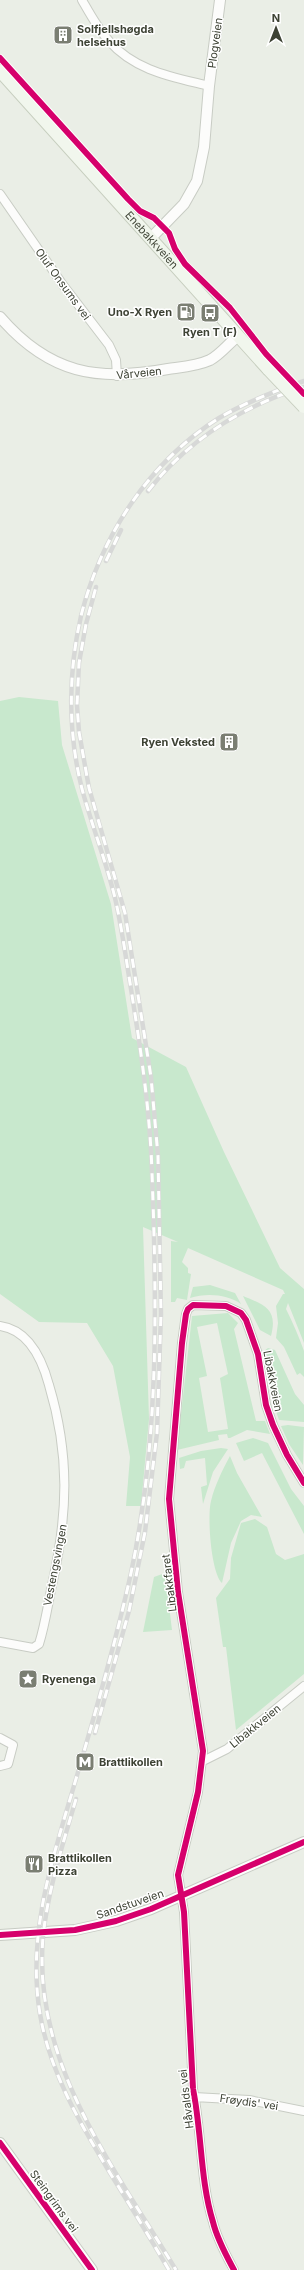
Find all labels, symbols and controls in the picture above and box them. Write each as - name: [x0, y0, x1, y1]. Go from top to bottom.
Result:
- north arrow: [256, 8, 296, 48]
- text: N: [272, 11, 280, 25]
- street label: Plogveien: [205, 17, 225, 69]
- place label: Solfjellshøgda helsehus: [77, 22, 154, 49]
- building icon: Solfjellshøgda helsehus: [52, 24, 74, 46]
- street label: Enebakkveien: [122, 208, 181, 271]
- street label: Oluf Onsums vei: [32, 245, 94, 323]
- fuel station icon: Uno-X Ryen: [175, 301, 197, 323]
- bus stop icon: Ryen T (F): [199, 302, 221, 324]
- place label: Uno-X Ryen: [108, 305, 172, 319]
- place label: Ryen T (F): [183, 325, 237, 339]
- street label: Vårveien: [116, 364, 162, 382]
- building icon: Ryen Veksted: [218, 731, 240, 753]
- place label: Ryen Veksted: [141, 735, 215, 749]
- street label: Libakkveien: [260, 1349, 286, 1413]
- street label: Vestengsvingen: [40, 1523, 70, 1607]
- street label: Libakkfaret: [158, 1553, 179, 1613]
- place icon: Ryenenga: [17, 1668, 39, 1690]
- place label: Ryenenga: [42, 1672, 96, 1686]
- street label: Libakkveien: [227, 1701, 283, 1751]
- metro station icon: Brattlikollen: [74, 1751, 96, 1773]
- place label: Brattlikollen: [99, 1755, 163, 1769]
- place label: Brattlikollen Pizza: [48, 1851, 112, 1878]
- restaurant icon: Brattlikollen Pizza: [23, 1853, 45, 1875]
- street label: Sandstuveien: [94, 1886, 166, 1922]
- street label: Håvalds vei: [175, 2068, 197, 2130]
- street label: Frøydis' vei: [219, 2091, 279, 2113]
- street label: Steingrims vei: [27, 2167, 81, 2235]

